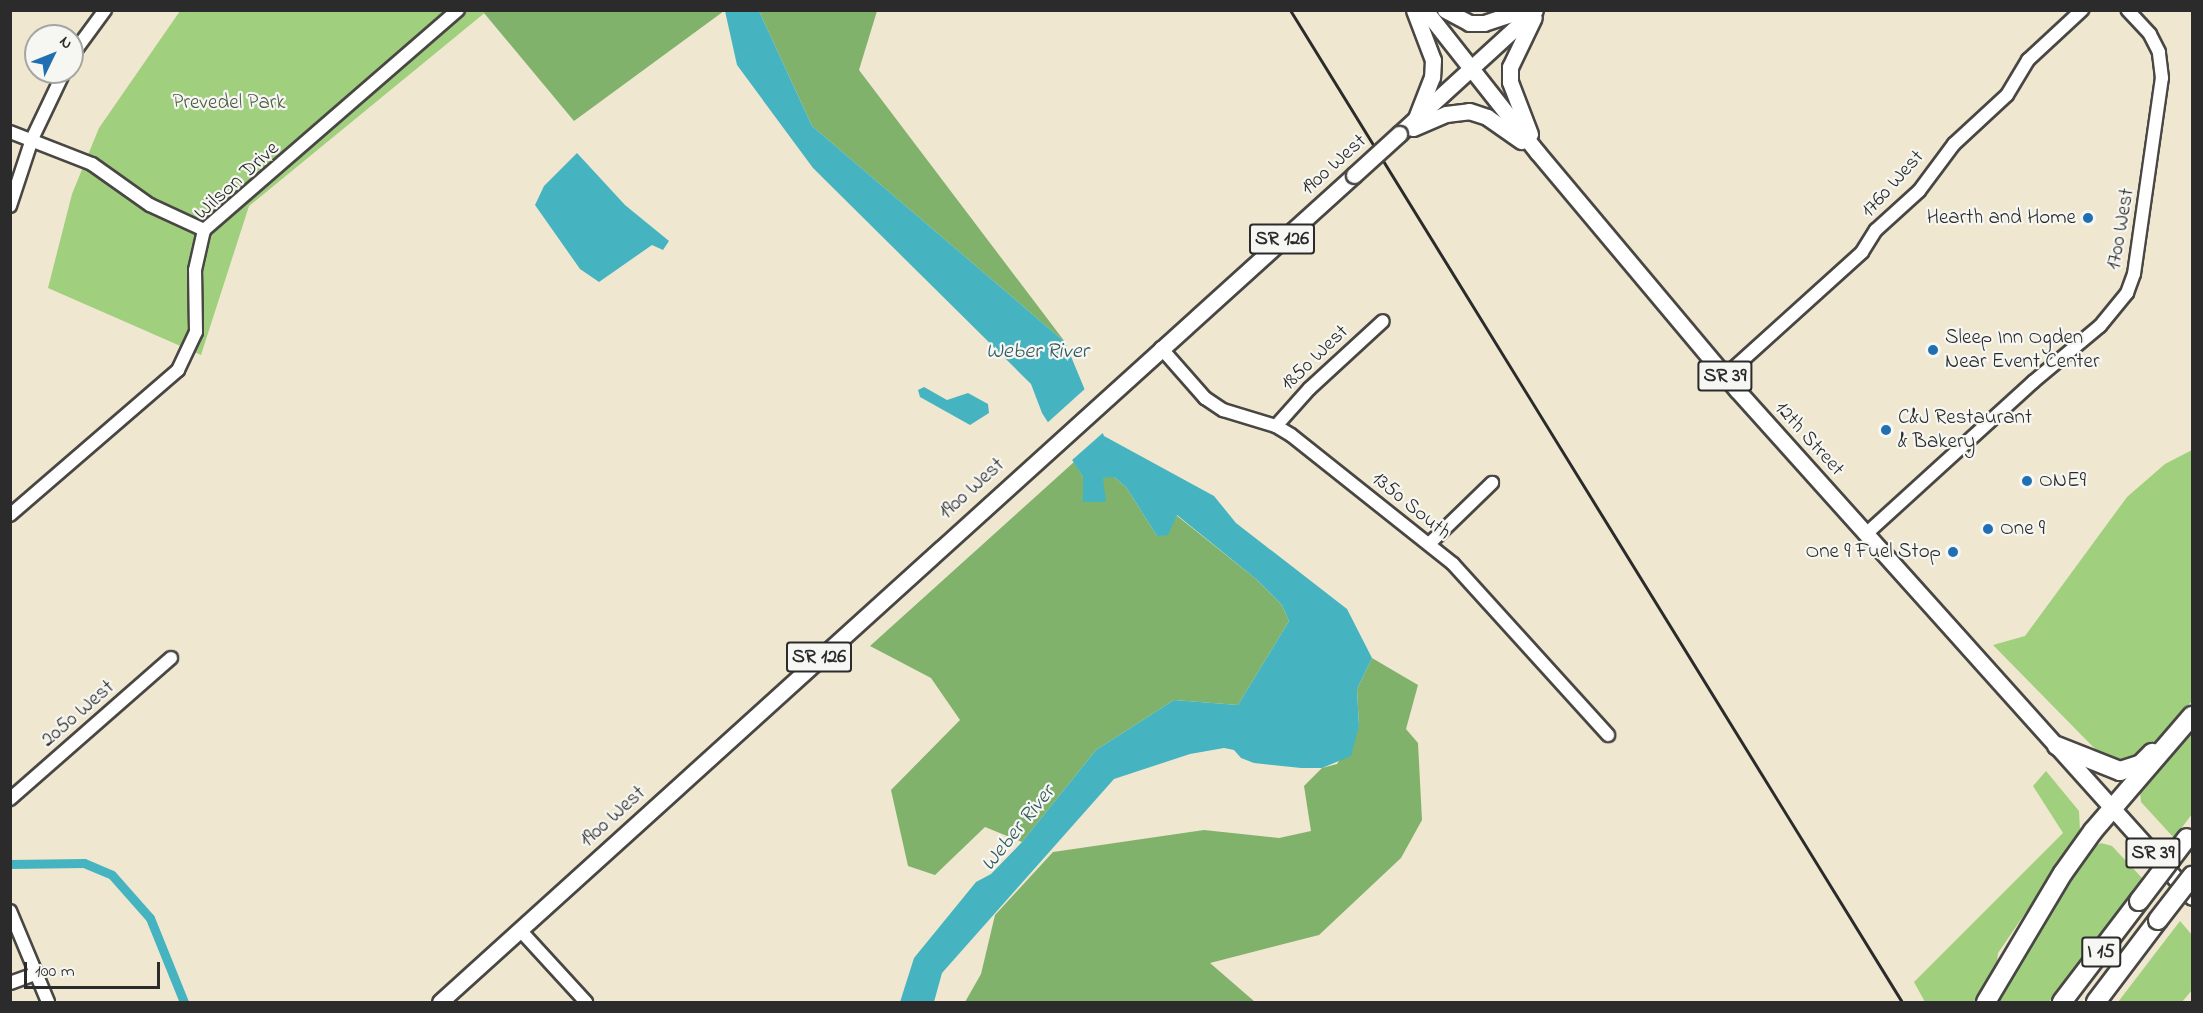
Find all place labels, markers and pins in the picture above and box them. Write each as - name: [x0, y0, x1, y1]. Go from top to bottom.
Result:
- place label: Hearth and Home: [1927, 205, 2076, 231]
- marker: Hearth and Home: [2081, 211, 2095, 225]
- place label: Sleep Inn Ogden Near Event Center: [1945, 325, 2099, 375]
- marker: Sleep Inn Ogden Near Event Center: [1926, 343, 1940, 357]
- place label: C&J Restaurant & Bakery: [1898, 405, 2032, 455]
- marker: C&J Restaurant & Bakery: [1879, 423, 1893, 437]
- place label: ONE9: [2039, 468, 2086, 494]
- marker: ONE9: [2020, 474, 2034, 488]
- place label: One 9: [2000, 516, 2045, 542]
- marker: One 9: [1981, 522, 1995, 536]
- place label: One 9 Fuel Stop: [1805, 539, 1941, 565]
- marker: One 9 Fuel Stop: [1946, 545, 1960, 559]

